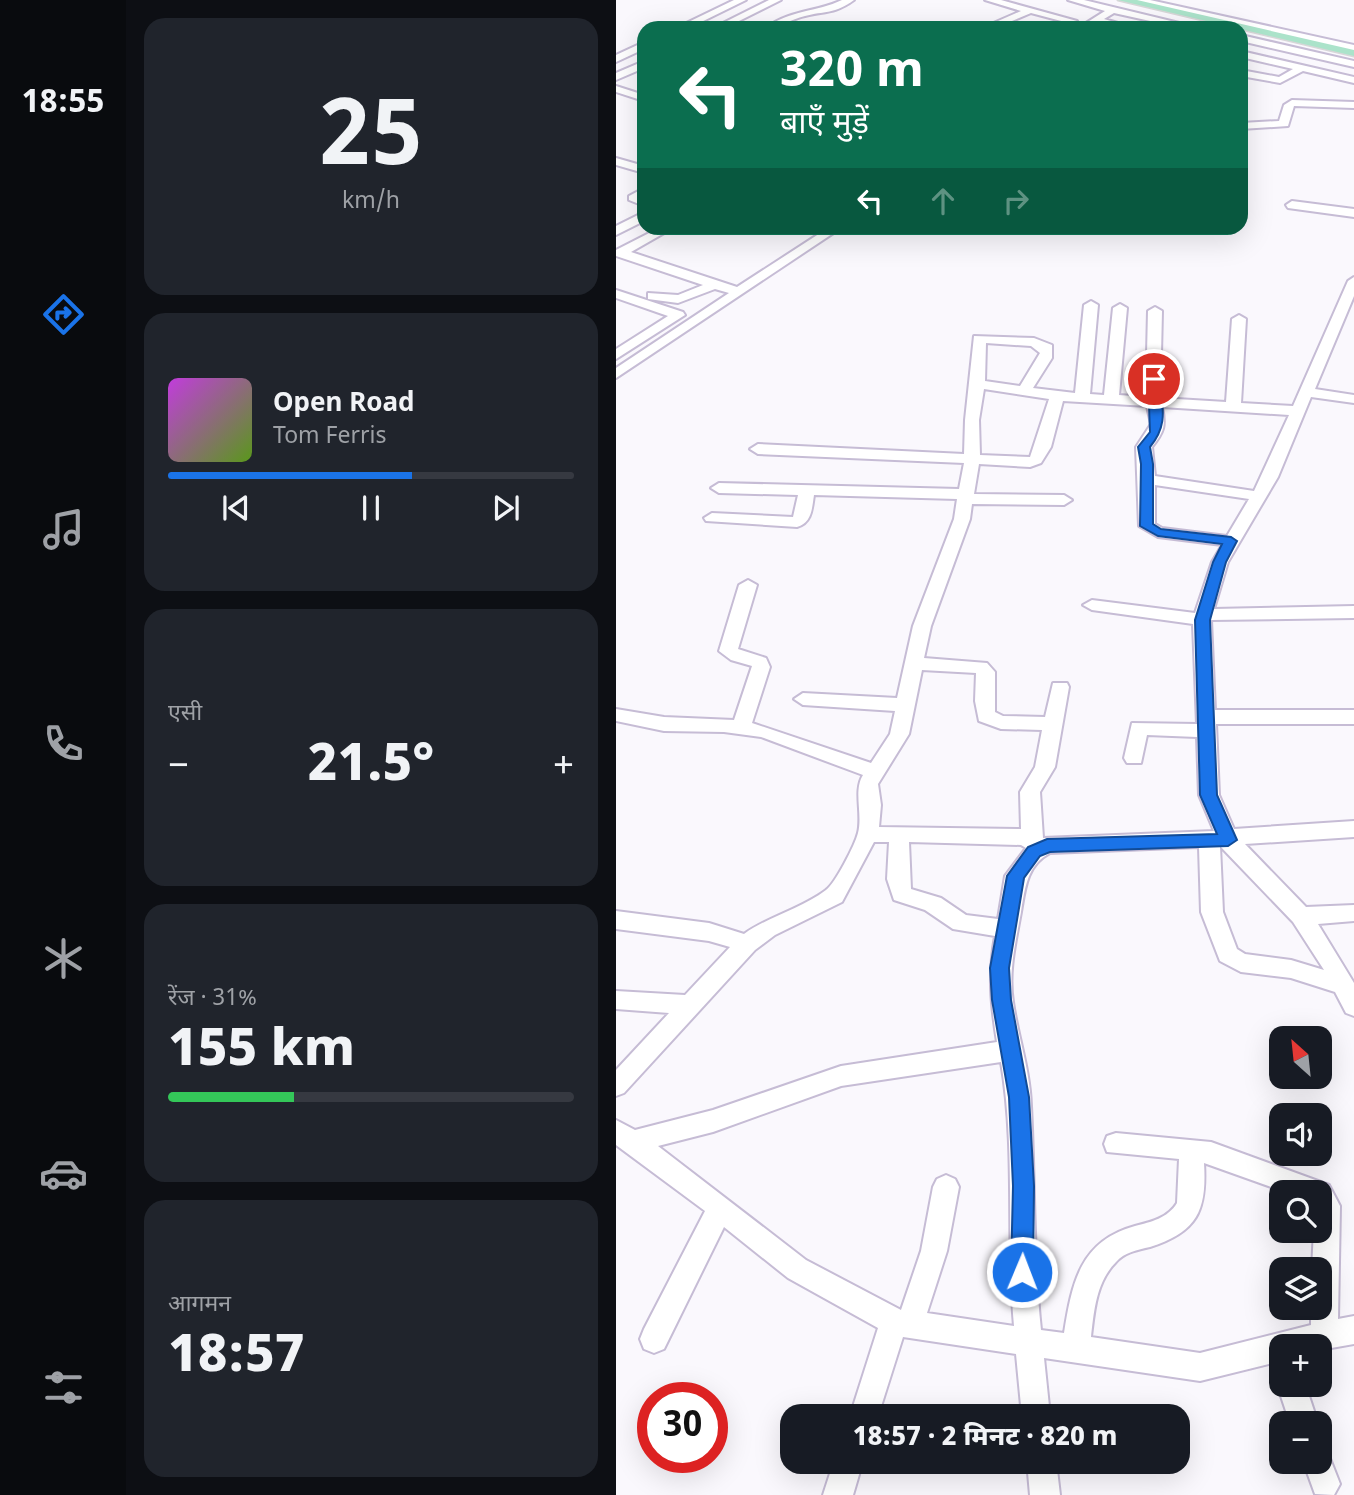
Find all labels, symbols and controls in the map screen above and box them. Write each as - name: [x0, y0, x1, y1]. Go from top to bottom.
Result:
- text: 320 m: [780, 42, 924, 106]
- icon: left: [665, 49, 756, 140]
- text: 25: [319, 82, 423, 201]
- text: 18:55: [21, 83, 105, 125]
- text: बाएँ मुड़ें: [780, 104, 869, 146]
- icon: left: [851, 182, 889, 220]
- icon: ahead: [924, 182, 962, 220]
- icon: right: [997, 182, 1035, 220]
- text: km/h: [342, 187, 400, 217]
- icon: directions: [39, 290, 88, 339]
- pin: [1124, 349, 1184, 409]
- icon: arrive: [1135, 360, 1173, 398]
- text: Open Road: [273, 388, 415, 422]
- text: Tom Ferris: [273, 422, 386, 452]
- icon: previous: [217, 489, 255, 527]
- icon: pause: [352, 489, 390, 527]
- icon: next: [487, 489, 525, 527]
- icon: music: [39, 505, 88, 554]
- text: एसी: [168, 699, 202, 729]
- icon: phone: [39, 719, 88, 768]
- text: 21.5°: [308, 733, 434, 801]
- text: −: [168, 743, 189, 793]
- text: +: [553, 743, 574, 793]
- icon: climate: [39, 934, 88, 983]
- text: रेंज · 31%: [168, 984, 257, 1014]
- text: 155 km: [168, 1018, 355, 1086]
- north arrow: [1269, 1026, 1332, 1088]
- map controls: [1269, 1026, 1332, 1474]
- button: sound: [1269, 1103, 1332, 1166]
- icon: car: [39, 1149, 88, 1198]
- button: search: [1269, 1180, 1332, 1243]
- position arrow: [985, 1235, 1059, 1309]
- button: layers: [1269, 1257, 1332, 1320]
- text: आगमन: [168, 1290, 231, 1320]
- text: 18:57: [168, 1324, 305, 1392]
- button: +: [1269, 1334, 1332, 1397]
- icon: filters: [39, 1363, 88, 1412]
- speed limit sign: 30: [637, 1382, 728, 1473]
- button: −: [1269, 1411, 1332, 1474]
- text: 18:57 · 2 मिनट · 820 m: [853, 1422, 1117, 1456]

